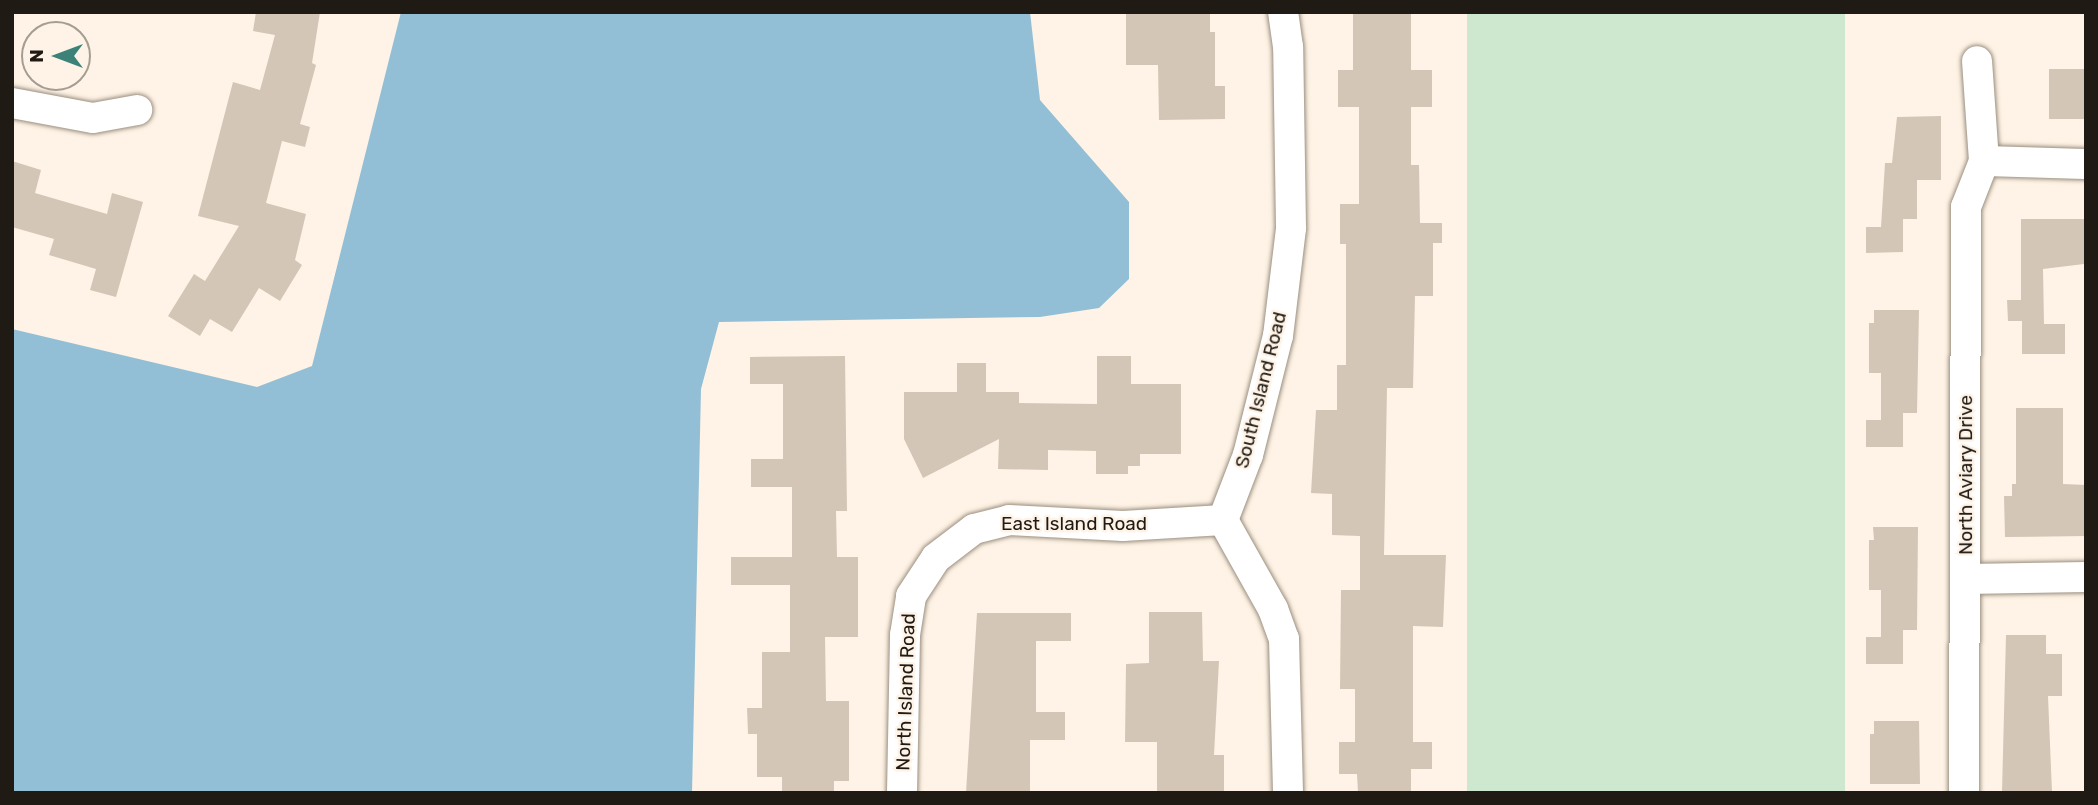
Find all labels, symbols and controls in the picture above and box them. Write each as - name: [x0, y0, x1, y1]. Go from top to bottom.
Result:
- north arrow: [21, 21, 91, 91]
- text: N: [25, 49, 48, 63]
- street label: South Island Road: [1231, 309, 1291, 471]
- street label: North Aviary Drive: [1955, 395, 1977, 555]
- street label: East Island Road: [1001, 513, 1147, 535]
- street label: North Island Road: [892, 613, 920, 771]

